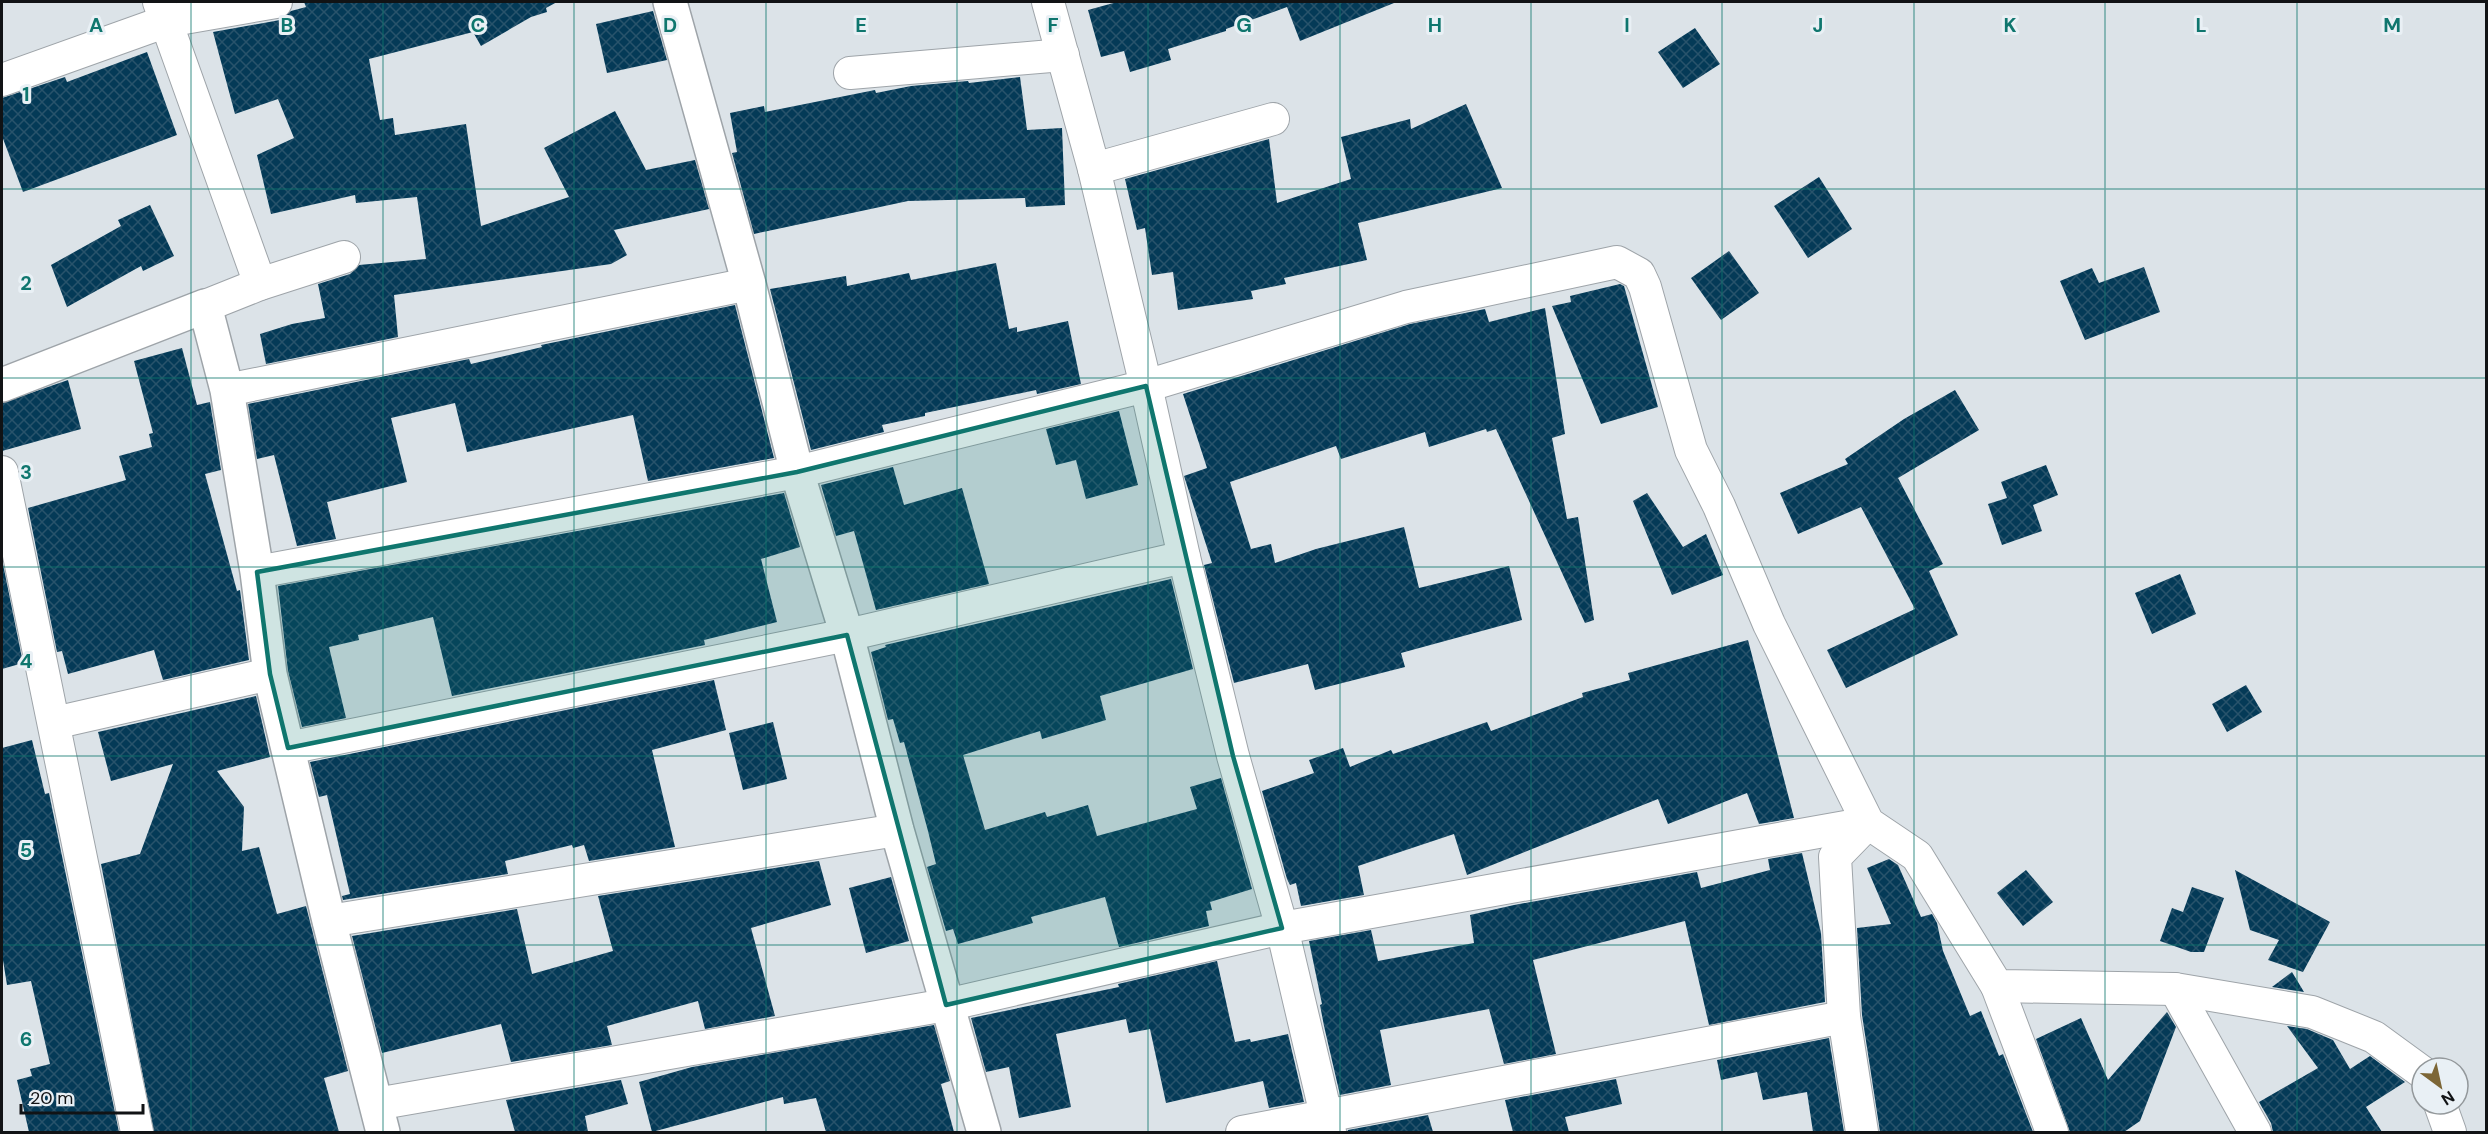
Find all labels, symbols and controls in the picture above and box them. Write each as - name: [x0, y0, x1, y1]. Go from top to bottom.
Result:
- text: A: [89, 12, 103, 38]
- text: B: [281, 12, 293, 38]
- text: C: [471, 12, 485, 38]
- text: D: [663, 12, 677, 38]
- text: E: [855, 12, 867, 38]
- text: F: [1047, 12, 1059, 38]
- text: G: [1236, 12, 1252, 38]
- text: H: [1428, 12, 1442, 38]
- text: I: [1624, 12, 1630, 38]
- text: J: [1813, 12, 1823, 38]
- text: K: [2003, 12, 2017, 38]
- text: L: [2195, 12, 2207, 38]
- text: M: [2383, 12, 2401, 38]
- text: 1: [22, 81, 30, 107]
- text: 2: [20, 270, 32, 296]
- text: 3: [20, 459, 32, 485]
- text: 4: [20, 648, 33, 674]
- text: 5: [20, 837, 32, 863]
- text: 6: [20, 1026, 32, 1052]
- north arrow: [2410, 1056, 2470, 1116]
- scale bar: [21, 1077, 142, 1115]
- text: 20 m: [30, 1086, 73, 1110]
- text: N: [2437, 1086, 2459, 1110]

